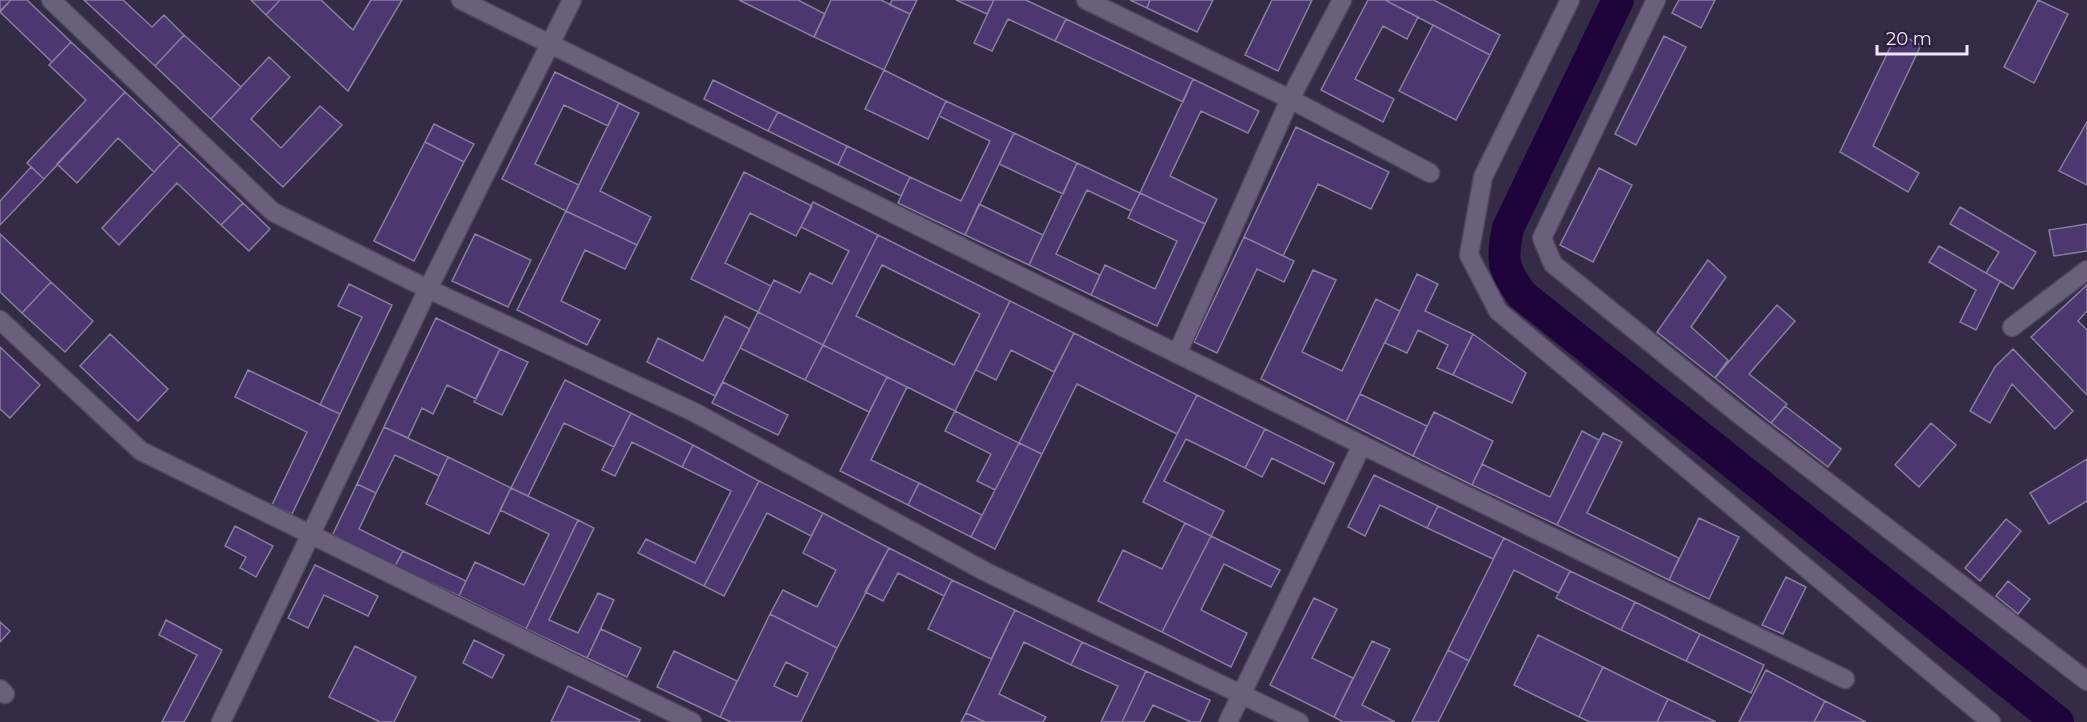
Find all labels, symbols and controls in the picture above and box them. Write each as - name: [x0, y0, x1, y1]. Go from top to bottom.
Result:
- scale bar: [1877, 18, 1967, 56]
- text: 20 m: [1886, 28, 1932, 50]

